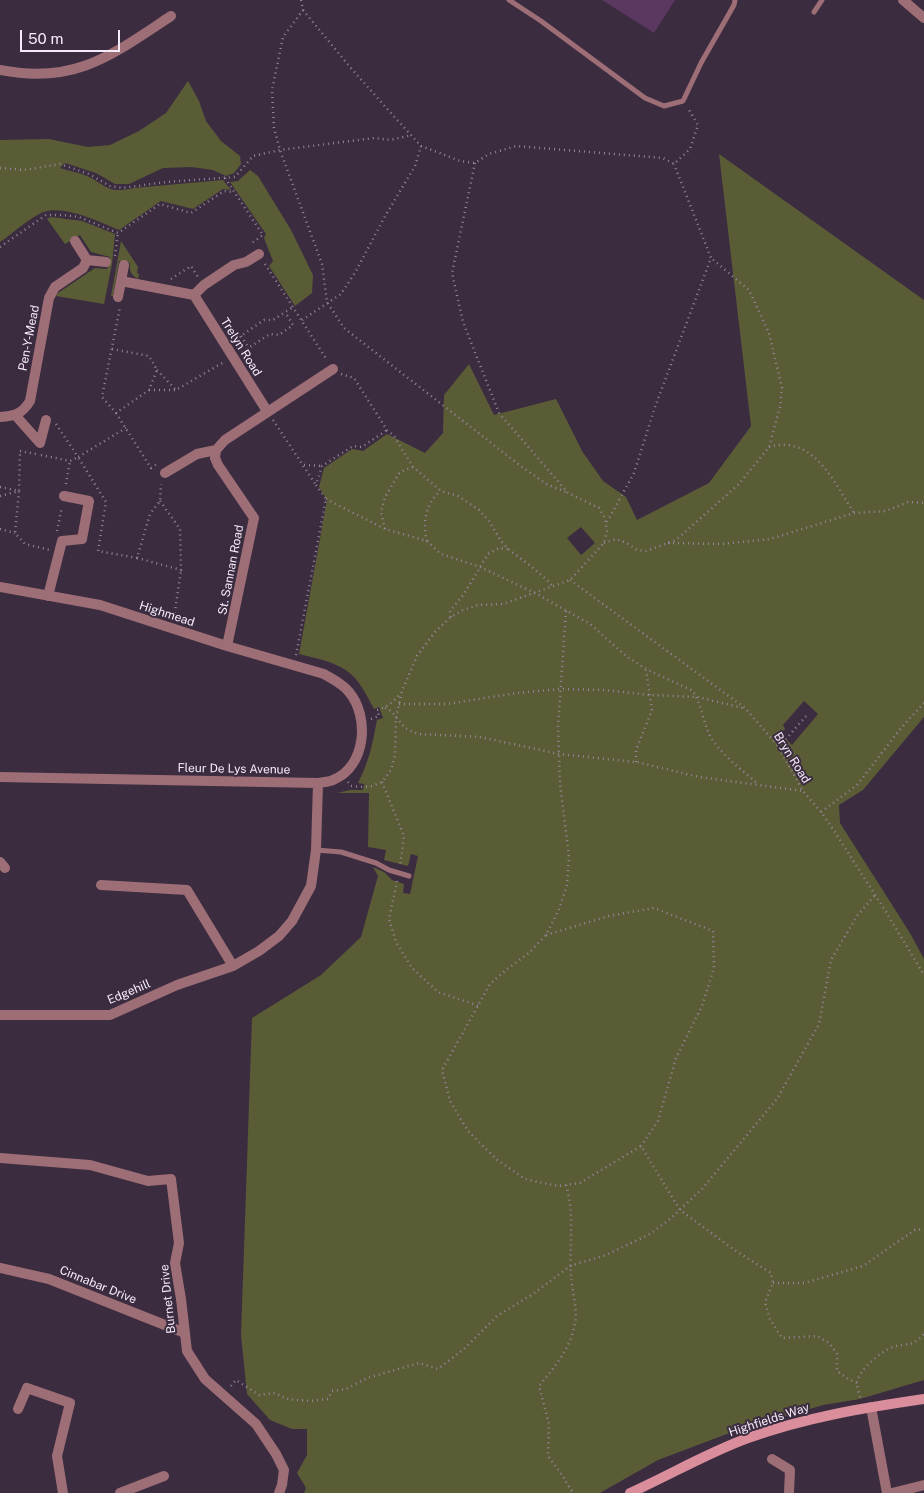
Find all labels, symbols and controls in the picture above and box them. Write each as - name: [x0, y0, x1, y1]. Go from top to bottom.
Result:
- scale bar: [22, 20, 122, 52]
- text: 50 m: [28, 30, 63, 47]
- street label: Pen-Y-Mead: [16, 304, 42, 372]
- street label: Trelyn Road: [217, 315, 265, 379]
- street label: St. Sannan Road: [215, 524, 247, 616]
- street label: Highmead: [137, 598, 197, 630]
- street label: Bryn Road: [771, 730, 813, 786]
- street label: Fleur De Lys Avenue: [177, 761, 291, 777]
- street label: Edgehill: [105, 976, 153, 1008]
- street label: Cinnabar Drive: [57, 1263, 139, 1307]
- street label: Burnet Drive: [157, 1264, 179, 1334]
- street label: Highfields Way: [727, 1400, 811, 1440]

